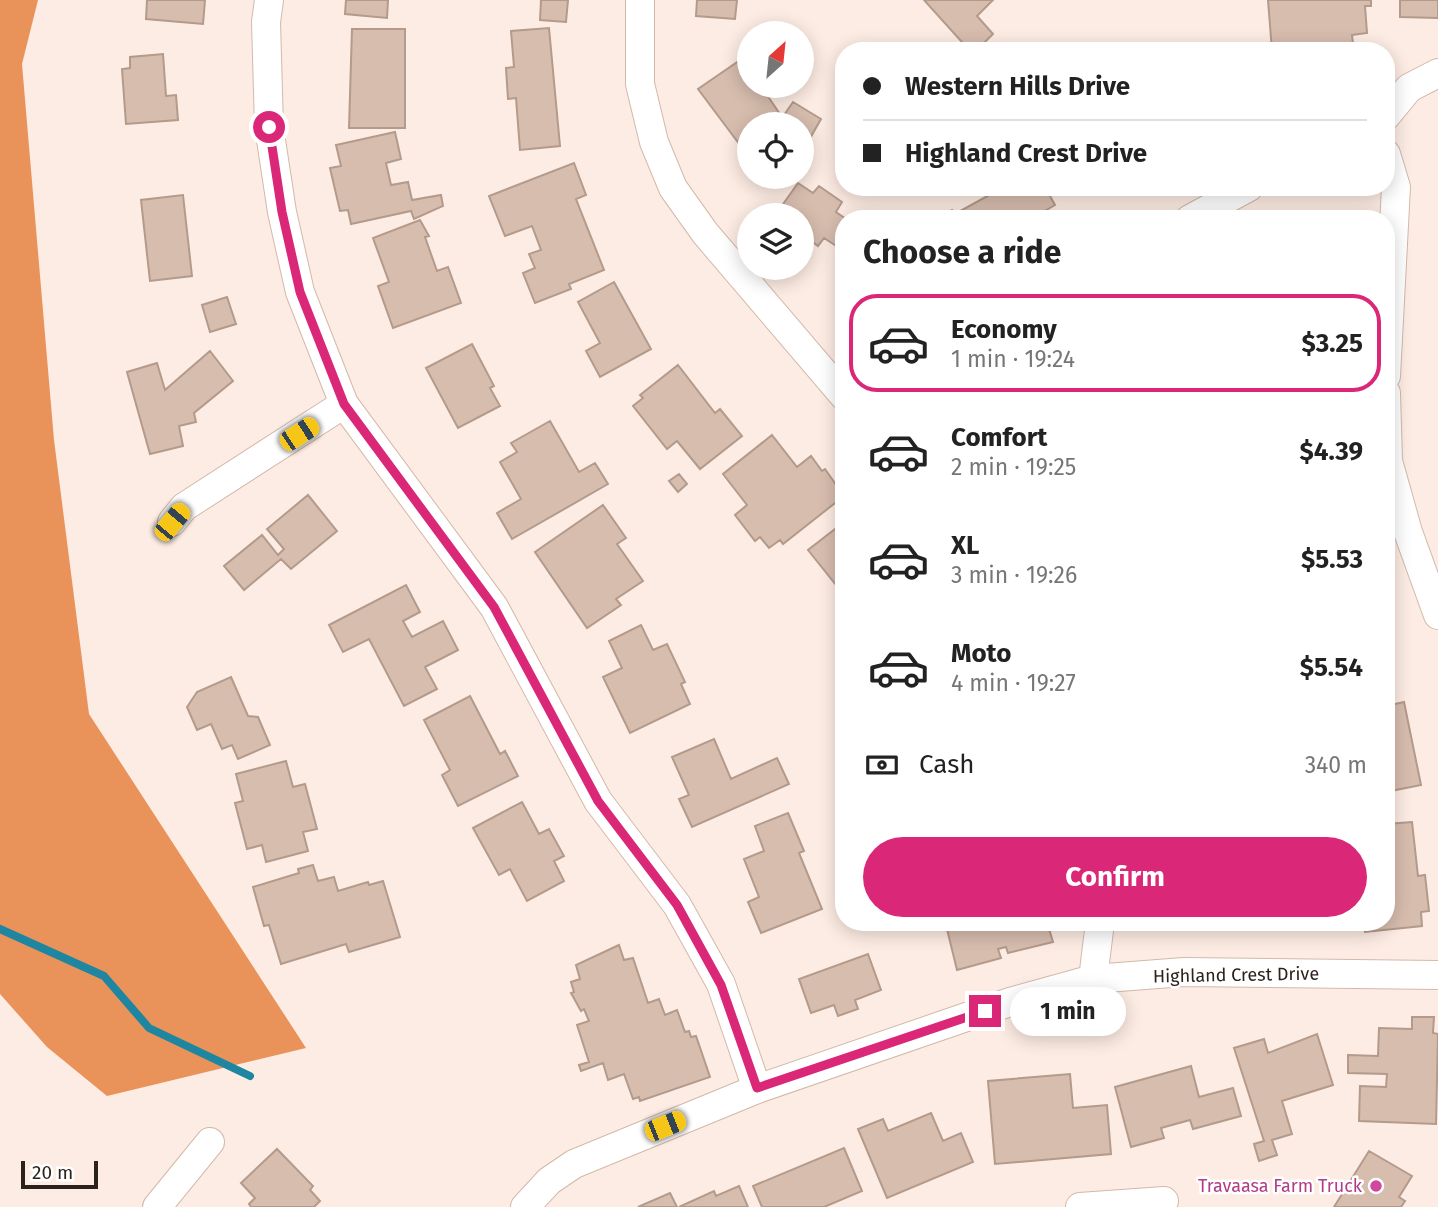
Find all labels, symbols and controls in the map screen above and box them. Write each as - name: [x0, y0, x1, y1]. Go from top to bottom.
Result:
- north arrow: [737, 21, 814, 98]
- map controls: [737, 21, 814, 280]
- text: Western Hills Drive: [905, 71, 1130, 102]
- route start: [253, 111, 285, 143]
- button: locate: [737, 112, 814, 189]
- text: Highland Crest Drive: [905, 138, 1147, 169]
- button: layers: [737, 203, 814, 280]
- text: Choose a ride: [863, 233, 1061, 271]
- icon: car: [867, 312, 930, 375]
- text: Economy: [951, 314, 1057, 345]
- text: $3.25: [1302, 328, 1363, 359]
- text: 1 min · 19:24: [951, 345, 1075, 373]
- car: [276, 414, 323, 454]
- icon: car: [867, 420, 930, 483]
- text: Comfort: [951, 422, 1047, 453]
- text: $4.39: [1300, 436, 1363, 467]
- text: 2 min · 19:25: [951, 453, 1076, 481]
- car: [151, 499, 194, 545]
- icon: car: [867, 528, 930, 591]
- text: XL: [951, 530, 979, 561]
- text: $5.53: [1301, 544, 1363, 575]
- text: 3 min · 19:26: [951, 561, 1077, 589]
- icon: car: [867, 636, 930, 699]
- text: Moto: [951, 638, 1011, 669]
- text: $5.54: [1300, 652, 1363, 683]
- text: 4 min · 19:27: [951, 669, 1076, 697]
- icon: cash: [863, 746, 901, 784]
- text: Cash: [919, 749, 975, 780]
- text: 340 m: [1305, 751, 1367, 779]
- button: Confirm: [863, 837, 1367, 917]
- street label: Highland Crest Drive: [1153, 963, 1319, 987]
- callout: 1 min: [1010, 986, 1125, 1036]
- route end: [969, 995, 1001, 1027]
- text: 1 min: [1040, 997, 1096, 1025]
- car: [642, 1108, 689, 1144]
- scale bar: [21, 1158, 98, 1190]
- text: 20 m: [32, 1161, 73, 1184]
- place label: Travaasa Farm Truck: [1198, 1175, 1363, 1197]
- marker: Travaasa Farm Truck: [1368, 1178, 1384, 1194]

